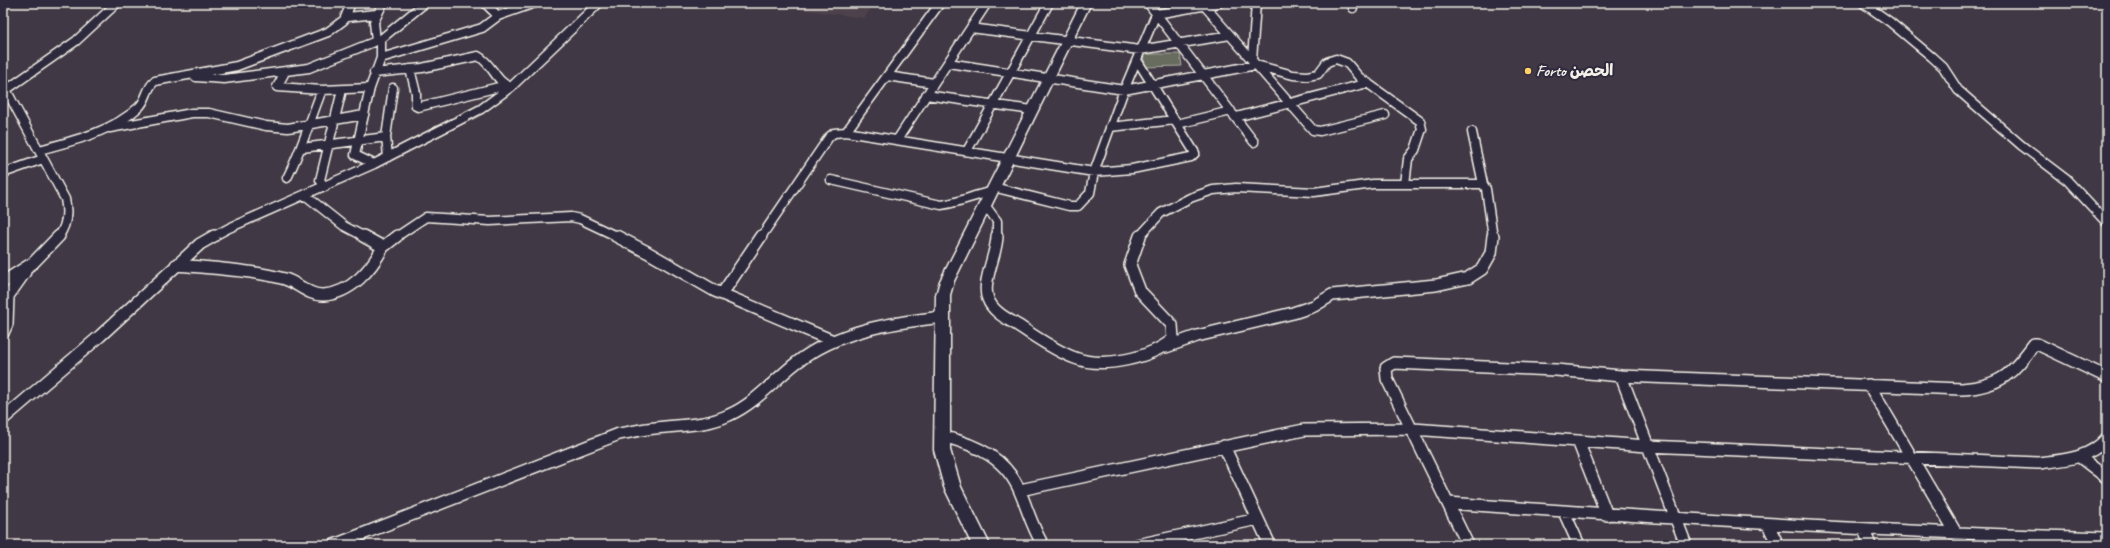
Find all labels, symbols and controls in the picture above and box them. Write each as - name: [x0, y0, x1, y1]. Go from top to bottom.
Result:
- place label: Forto الحصن: [1536, 61, 1613, 81]
- marker: Forto الحصن: [1523, 66, 1533, 76]

